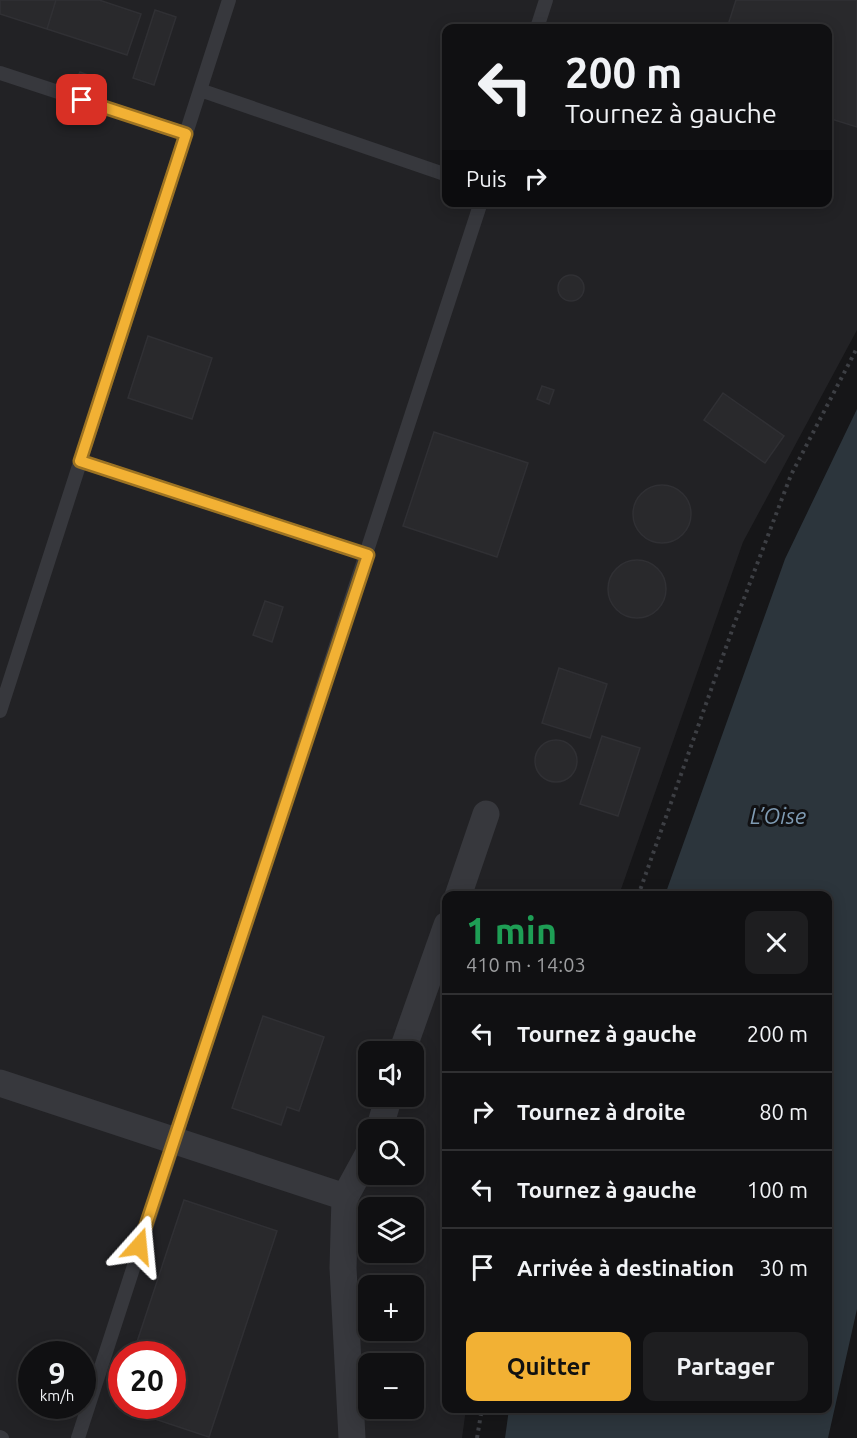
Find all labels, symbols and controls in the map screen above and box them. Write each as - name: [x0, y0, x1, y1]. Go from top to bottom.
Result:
- icon: left: [466, 48, 544, 126]
- text: 200 m: [565, 49, 682, 96]
- pin: [56, 74, 107, 125]
- icon: arrive: [65, 83, 98, 116]
- text: Tournez à gauche: [565, 98, 777, 128]
- icon: right: [519, 162, 552, 195]
- text: Puis: [466, 166, 507, 191]
- water label: L’Oise: [750, 803, 806, 828]
- text: 1 min: [466, 910, 557, 951]
- button: close: [745, 911, 808, 974]
- text: 410 m · 14:03: [466, 953, 586, 976]
- icon: left: [466, 1017, 499, 1050]
- text: Tournez à gauche: [517, 1021, 697, 1046]
- text: 200 m: [747, 1021, 808, 1046]
- map controls: [358, 1041, 424, 1419]
- button: sound: [358, 1041, 424, 1107]
- icon: right: [466, 1095, 499, 1128]
- text: Tournez à droite: [517, 1099, 686, 1124]
- text: 80 m: [759, 1099, 808, 1124]
- button: search: [358, 1119, 424, 1185]
- icon: left: [466, 1173, 499, 1206]
- text: Tournez à gauche: [517, 1177, 697, 1202]
- text: 100 m: [747, 1177, 808, 1202]
- button: layers: [358, 1197, 424, 1263]
- position arrow: [107, 1214, 171, 1278]
- icon: arrive: [466, 1251, 499, 1284]
- text: Arrivée à destination: [517, 1255, 734, 1280]
- text: 30 m: [759, 1255, 808, 1280]
- button: +: [358, 1275, 424, 1341]
- button: Quitter: [466, 1332, 631, 1401]
- button: Partager: [643, 1332, 808, 1401]
- speed limit sign: 20: [108, 1341, 186, 1419]
- button: −: [358, 1353, 424, 1419]
- text: 9: [49, 1356, 65, 1390]
- text: km/h: [40, 1387, 74, 1404]

